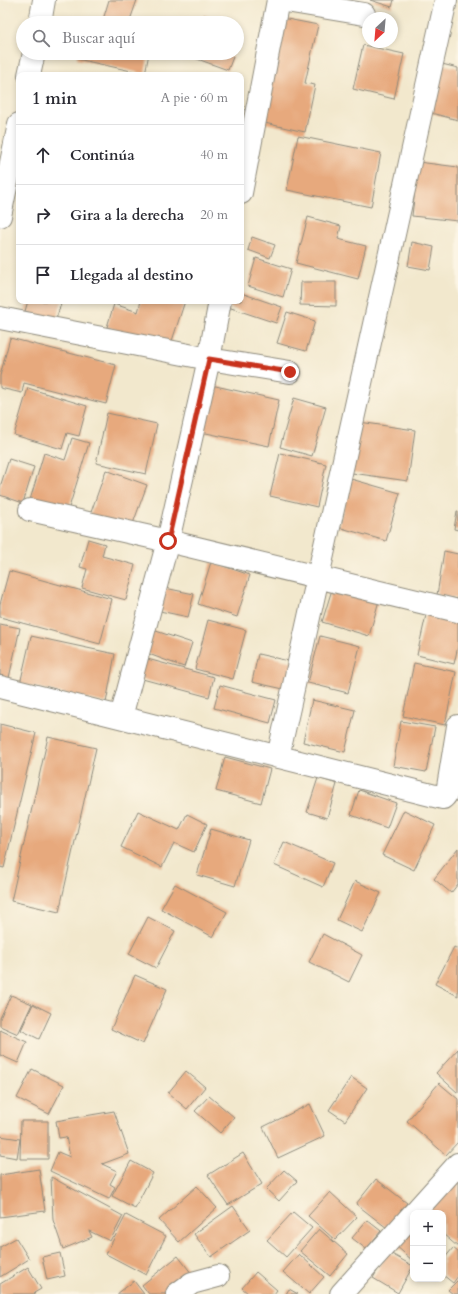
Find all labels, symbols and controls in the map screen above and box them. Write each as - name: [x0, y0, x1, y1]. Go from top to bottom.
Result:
- north arrow: [362, 12, 398, 48]
- search box: [16, 16, 244, 60]
- icon: search: [30, 27, 52, 49]
- text: Buscar aquí: [62, 28, 135, 48]
- text: 1 min: [32, 87, 77, 110]
- text: A pie · 60 m: [161, 89, 228, 107]
- icon: ahead: [32, 144, 54, 166]
- text: Continúa: [70, 145, 135, 165]
- text: 40 m: [200, 146, 228, 164]
- icon: right: [32, 204, 54, 226]
- text: Gira a la derecha: [70, 205, 184, 225]
- text: 20 m: [200, 206, 228, 224]
- icon: arrive: [32, 264, 54, 286]
- text: Llegada al destino: [70, 265, 193, 285]
- route end: [281, 363, 299, 381]
- route start: [159, 532, 177, 550]
- map controls: [410, 1210, 446, 1282]
- button: +: [410, 1210, 446, 1246]
- button: −: [410, 1246, 446, 1282]

